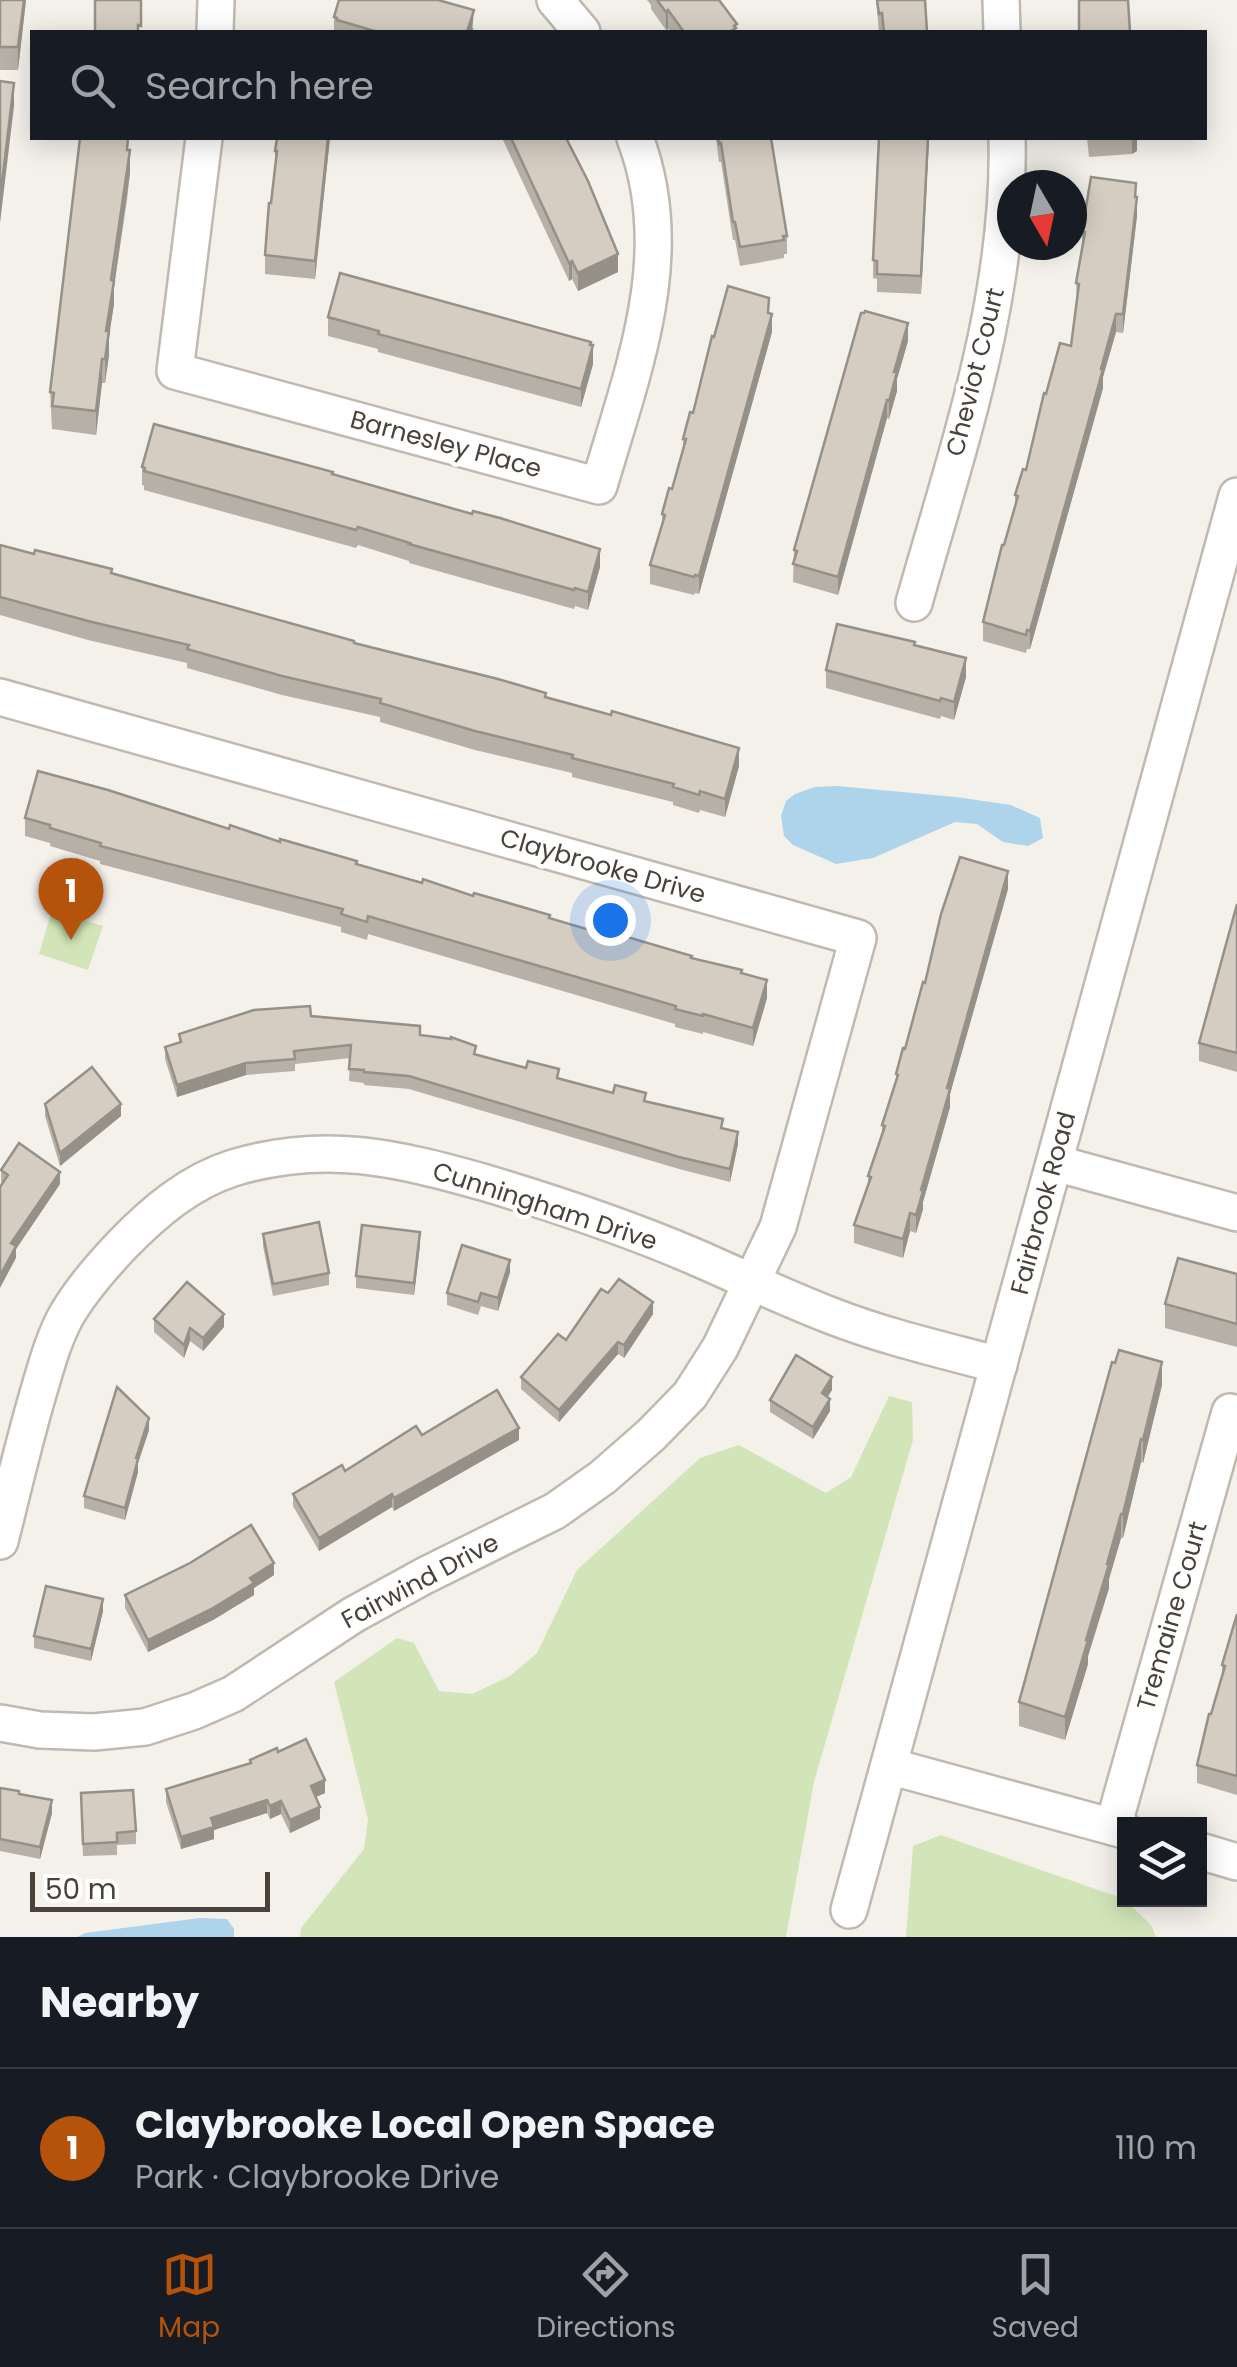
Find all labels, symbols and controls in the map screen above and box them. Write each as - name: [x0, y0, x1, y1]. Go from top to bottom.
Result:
- search box: [30, 30, 1207, 140]
- icon: search: [65, 58, 120, 113]
- text: Search here: [145, 59, 374, 112]
- north arrow: [997, 170, 1087, 260]
- street label: Cheviot Court: [937, 284, 1013, 460]
- street label: Barnesley Place: [346, 402, 546, 486]
- street label: Claybrooke Drive: [496, 820, 710, 912]
- pin: 1: [38, 858, 104, 940]
- your location: [585, 895, 636, 946]
- street label: Fairbrook Road: [1002, 1108, 1084, 1298]
- street label: Cunningham Drive: [428, 1153, 662, 1259]
- street label: Tremaine Court: [1128, 1517, 1216, 1715]
- street label: Fairwind Drive: [335, 1525, 505, 1637]
- map controls: [1117, 1817, 1207, 1907]
- button: layers: [1117, 1817, 1207, 1907]
- scale bar: [30, 1867, 270, 1912]
- text: 50 m: [45, 1870, 116, 1909]
- text: Nearby: [40, 1973, 199, 2032]
- text: Claybrooke Local Open Space: [135, 2098, 715, 2151]
- text: 1: [66, 2125, 79, 2170]
- text: 110 m: [1115, 2125, 1197, 2170]
- text: Park · Claybrooke Drive: [135, 2154, 499, 2199]
- tab: Map: [158, 2247, 220, 2349]
- tab: Directions: [536, 2247, 675, 2349]
- tab: Saved: [992, 2247, 1079, 2349]

